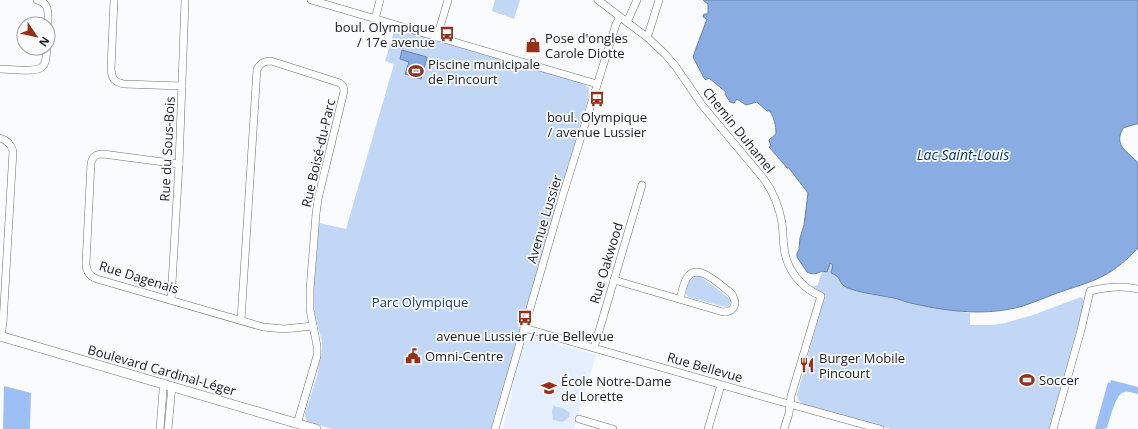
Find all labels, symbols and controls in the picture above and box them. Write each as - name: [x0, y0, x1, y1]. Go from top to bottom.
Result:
- north arrow: [16, 16, 56, 56]
- place label: boul. Olympique / 17e avenue: [335, 18, 435, 51]
- bus stop icon: boul. Olympique / 17e avenue: [438, 25, 456, 43]
- place label: Pose d'ongles Carole Diotte: [545, 29, 628, 62]
- text: N: [36, 34, 53, 50]
- shop icon: Pose d'ongles Carole Diotte: [524, 36, 542, 54]
- place label: Piscine municipale de Pincourt: [428, 55, 540, 88]
- sports icon: Piscine municipale de Pincourt: [407, 62, 425, 80]
- street label: Chemin Duhamel: [699, 83, 779, 177]
- bus stop icon: boul. Olympique / avenue Lussier: [588, 90, 606, 108]
- street label: Rue du Sous-Bois: [155, 96, 179, 202]
- street label: Rue Boisé-du-Parc: [297, 97, 339, 209]
- place label: boul. Olympique / avenue Lussier: [547, 108, 647, 141]
- water label: Lac Saint-Louis: [917, 145, 1009, 164]
- street label: Avenue Lussier: [522, 172, 566, 265]
- street label: Rue Oakwood: [585, 220, 627, 306]
- street label: Rue Dagenais: [97, 256, 181, 298]
- park label: Parc Olympique: [372, 293, 468, 311]
- bus stop icon: avenue Lussier / rue Bellevue: [516, 309, 534, 327]
- place label: avenue Lussier / rue Bellevue: [436, 327, 614, 345]
- street label: Boulevard Cardinal-Léger: [86, 340, 239, 400]
- public building icon: Omni-Centre: [404, 347, 422, 365]
- place label: Omni-Centre: [425, 347, 503, 365]
- street label: Rue Bellevue: [665, 348, 745, 386]
- place label: Burger Mobile Pincourt: [819, 349, 905, 382]
- restaurant icon: Burger Mobile Pincourt: [798, 356, 816, 374]
- sports icon: Soccer: [1018, 371, 1036, 389]
- place label: Soccer: [1039, 371, 1080, 389]
- place label: École Notre-Dame de Lorette: [561, 372, 671, 405]
- school or university icon: École Notre-Dame de Lorette: [540, 379, 558, 397]

